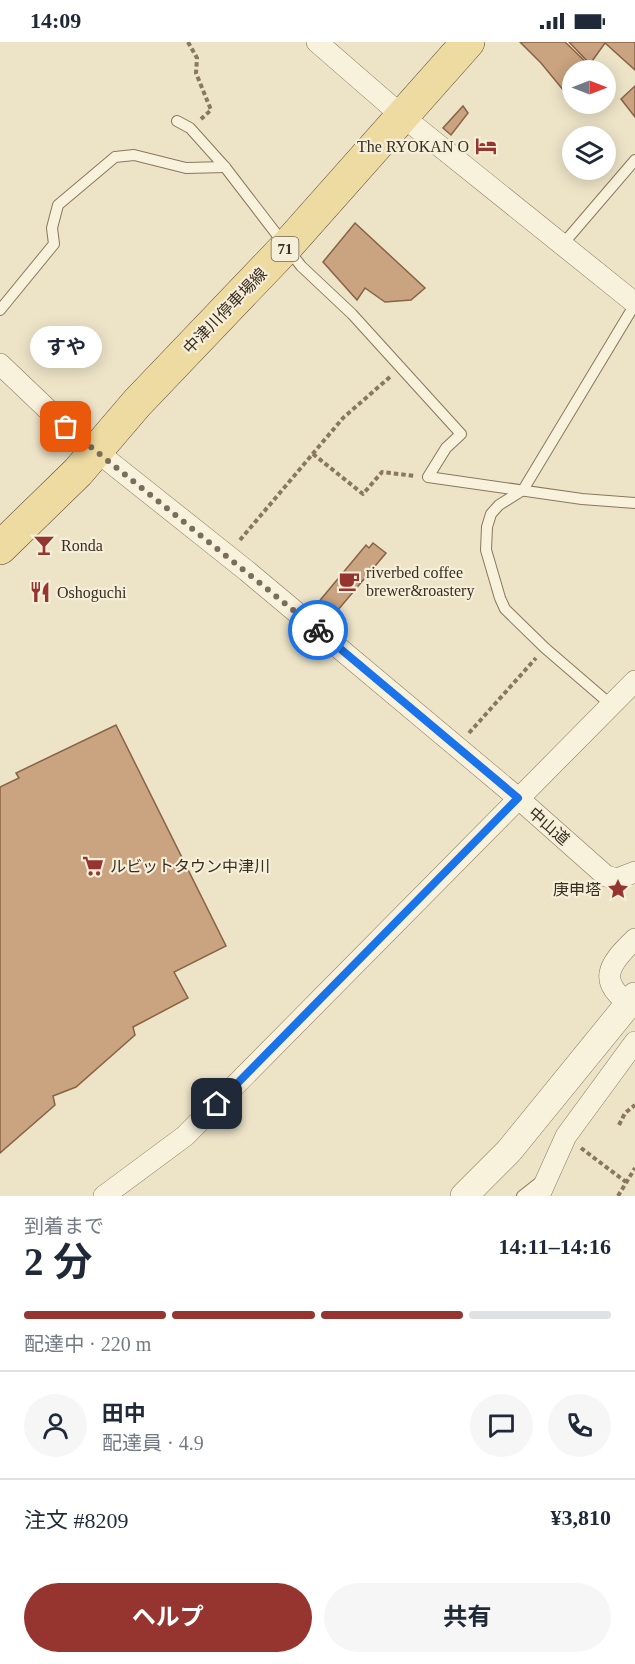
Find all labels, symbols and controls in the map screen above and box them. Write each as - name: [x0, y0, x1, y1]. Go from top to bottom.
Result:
- text: 14:09: [30, 8, 81, 33]
- north arrow: [562, 60, 616, 114]
- map controls: [562, 60, 616, 180]
- button: layers: [562, 126, 616, 180]
- hotel icon: The RYOKAN O: [474, 134, 498, 158]
- place label: The RYOKAN O: [357, 138, 469, 155]
- road number: 71: [272, 237, 298, 261]
- street label: 中津川停車場線: [180, 265, 270, 357]
- callout: すや: [30, 325, 102, 367]
- text: すや: [46, 336, 86, 358]
- pin: [40, 401, 91, 452]
- icon: bag: [49, 410, 82, 443]
- bar icon: Ronda: [32, 533, 56, 557]
- place label: Ronda: [61, 537, 103, 554]
- place label: riverbed coffee brewer&roastery: [366, 564, 474, 600]
- cafe icon: riverbed coffee brewer&roastery: [337, 569, 361, 593]
- restaurant icon: Oshoguchi: [28, 580, 52, 604]
- place label: Oshoguchi: [57, 584, 127, 602]
- courier: [288, 600, 348, 660]
- icon: bike: [302, 614, 335, 647]
- street label: 中山道: [525, 804, 573, 848]
- supermarket icon: ルビットタウン中津川: [81, 854, 105, 878]
- place label: ルビットタウン中津川: [110, 858, 270, 875]
- place icon: 庚申塔: [606, 877, 630, 901]
- place label: 庚申塔: [553, 881, 601, 898]
- pin: [191, 1078, 242, 1129]
- icon: home: [200, 1087, 233, 1120]
- text: 到着まで: [24, 1215, 104, 1237]
- text: 14:11–14:16: [499, 1234, 611, 1259]
- text: 2 分: [24, 1240, 92, 1283]
- text: 配達中 · 220 m: [24, 1333, 151, 1355]
- button: person: [24, 1394, 87, 1457]
- button: chat: [470, 1394, 533, 1457]
- button: phone: [548, 1394, 611, 1457]
- text: 田中: [102, 1401, 146, 1426]
- text: 配達員 · 4.9: [102, 1432, 204, 1454]
- text: ¥3,810: [551, 1505, 611, 1530]
- text: 注文 #8209: [24, 1508, 129, 1533]
- button: ヘルプ: [24, 1583, 312, 1652]
- button: 共有: [324, 1583, 611, 1652]

